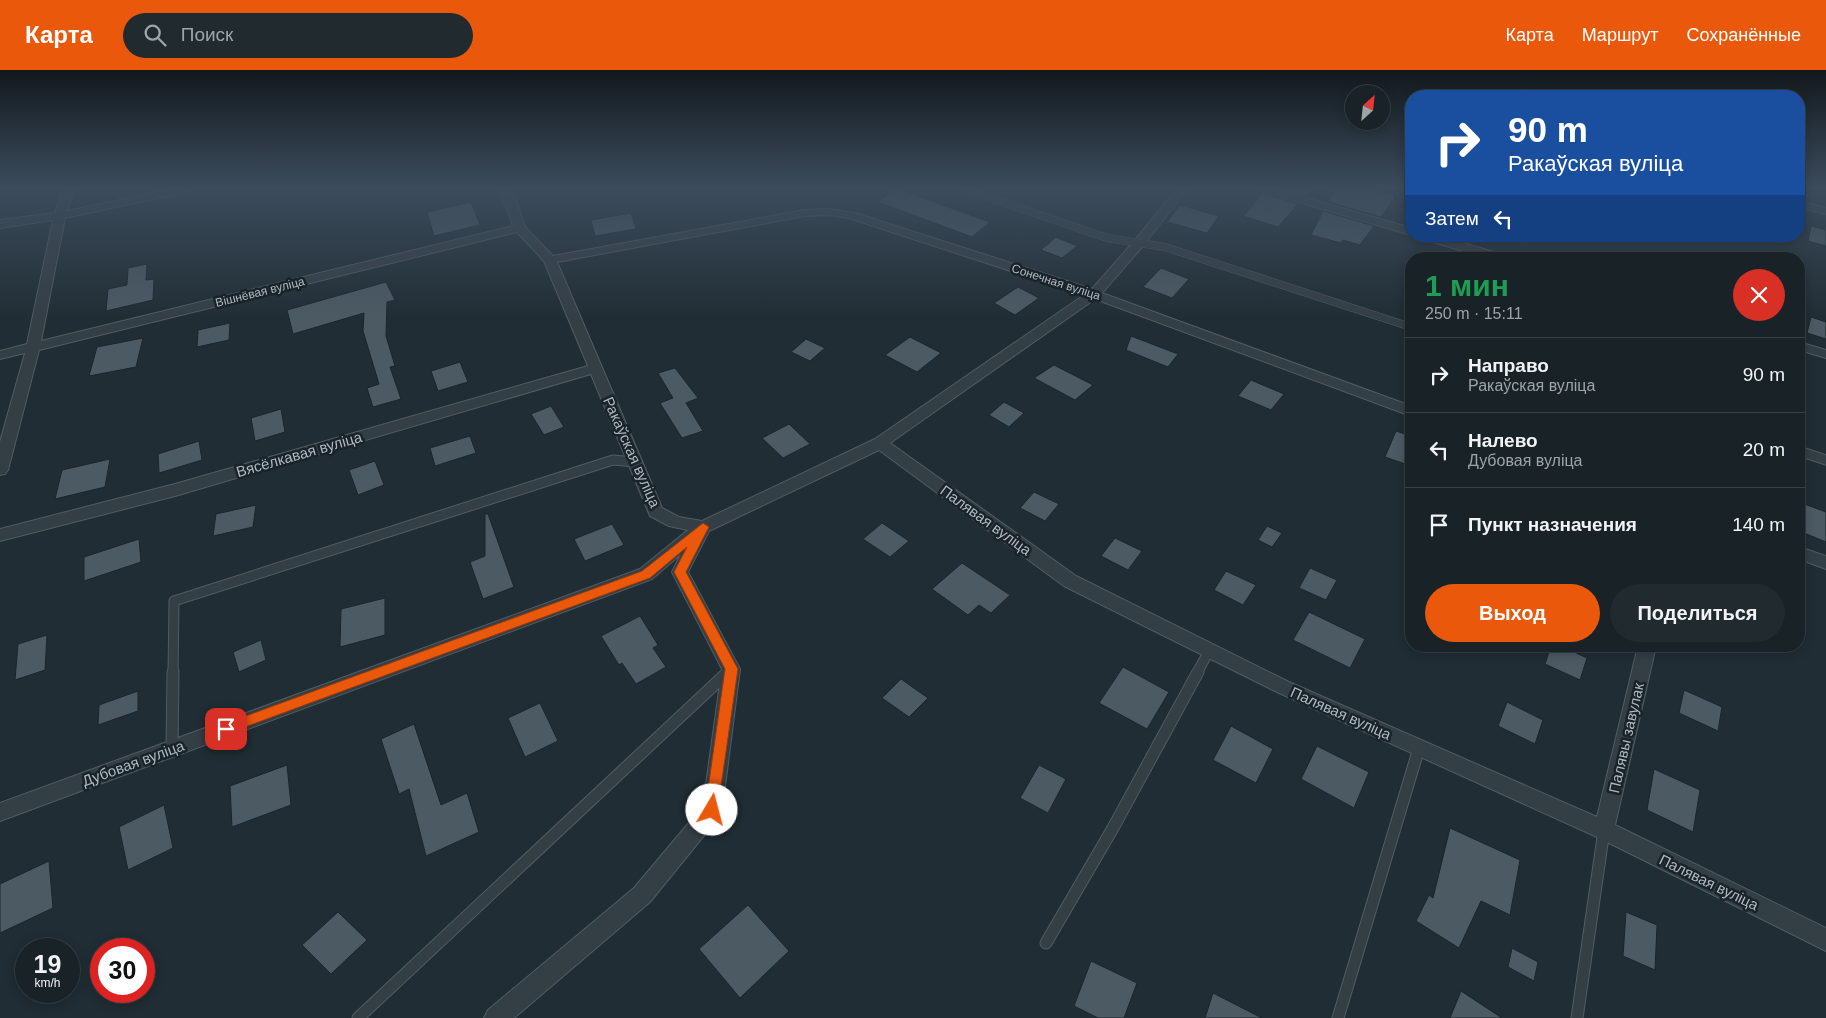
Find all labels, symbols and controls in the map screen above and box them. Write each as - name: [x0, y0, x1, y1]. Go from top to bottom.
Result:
- search box: [123, 13, 473, 58]
- text: Карта: [25, 21, 93, 48]
- icon: search: [141, 21, 169, 49]
- text: Поиск: [181, 24, 233, 45]
- text: Карта: [1506, 25, 1554, 45]
- text: Маршрут: [1582, 25, 1658, 45]
- text: Сохранённые: [1686, 25, 1801, 45]
- north arrow: [1345, 85, 1390, 130]
- map controls: [1345, 85, 1390, 130]
- icon: right: [1425, 110, 1490, 175]
- text: 90 m: [1508, 110, 1588, 149]
- text: Ракаўская вуліца: [1508, 151, 1683, 176]
- icon: left: [1489, 205, 1517, 233]
- text: Затем: [1425, 208, 1479, 229]
- street label: Сонечная вуліца: [1010, 261, 1103, 303]
- text: 1 мин: [1425, 269, 1509, 302]
- button: close: [1733, 269, 1785, 321]
- street label: Вішнёвая вуліца: [214, 274, 306, 310]
- text: 250 m · 15:11: [1425, 305, 1523, 322]
- text: Направо: [1468, 355, 1549, 376]
- icon: right: [1425, 361, 1453, 389]
- text: 90 m: [1743, 364, 1785, 385]
- text: Ракаўская вуліца: [1468, 377, 1595, 394]
- street label: Ракаўская вуліца: [600, 394, 664, 511]
- street label: Вясёлкавая вуліца: [234, 428, 364, 480]
- text: Налево: [1468, 430, 1538, 451]
- icon: left: [1425, 436, 1453, 464]
- text: 20 m: [1743, 439, 1785, 460]
- text: Дубовая вуліца: [1468, 452, 1583, 469]
- street label: Палявая вуліца: [937, 481, 1035, 559]
- icon: arrive: [1425, 511, 1453, 539]
- text: Пункт назначения: [1468, 514, 1637, 535]
- text: 140 m: [1732, 514, 1785, 535]
- button: Выход: [1425, 584, 1600, 642]
- button: Поделиться: [1610, 584, 1785, 642]
- street label: Палявы завулак: [1605, 681, 1647, 795]
- street label: Палявая вуліца: [1288, 683, 1395, 743]
- pin: [205, 708, 247, 750]
- icon: arrive: [212, 715, 240, 743]
- street label: Дубовая вуліца: [80, 736, 187, 789]
- position arrow: [685, 783, 737, 835]
- street label: Палявая вуліца: [1657, 851, 1762, 914]
- speed limit sign: 30: [90, 938, 155, 1003]
- text: 19: [34, 950, 61, 978]
- text: km/h: [34, 976, 61, 990]

